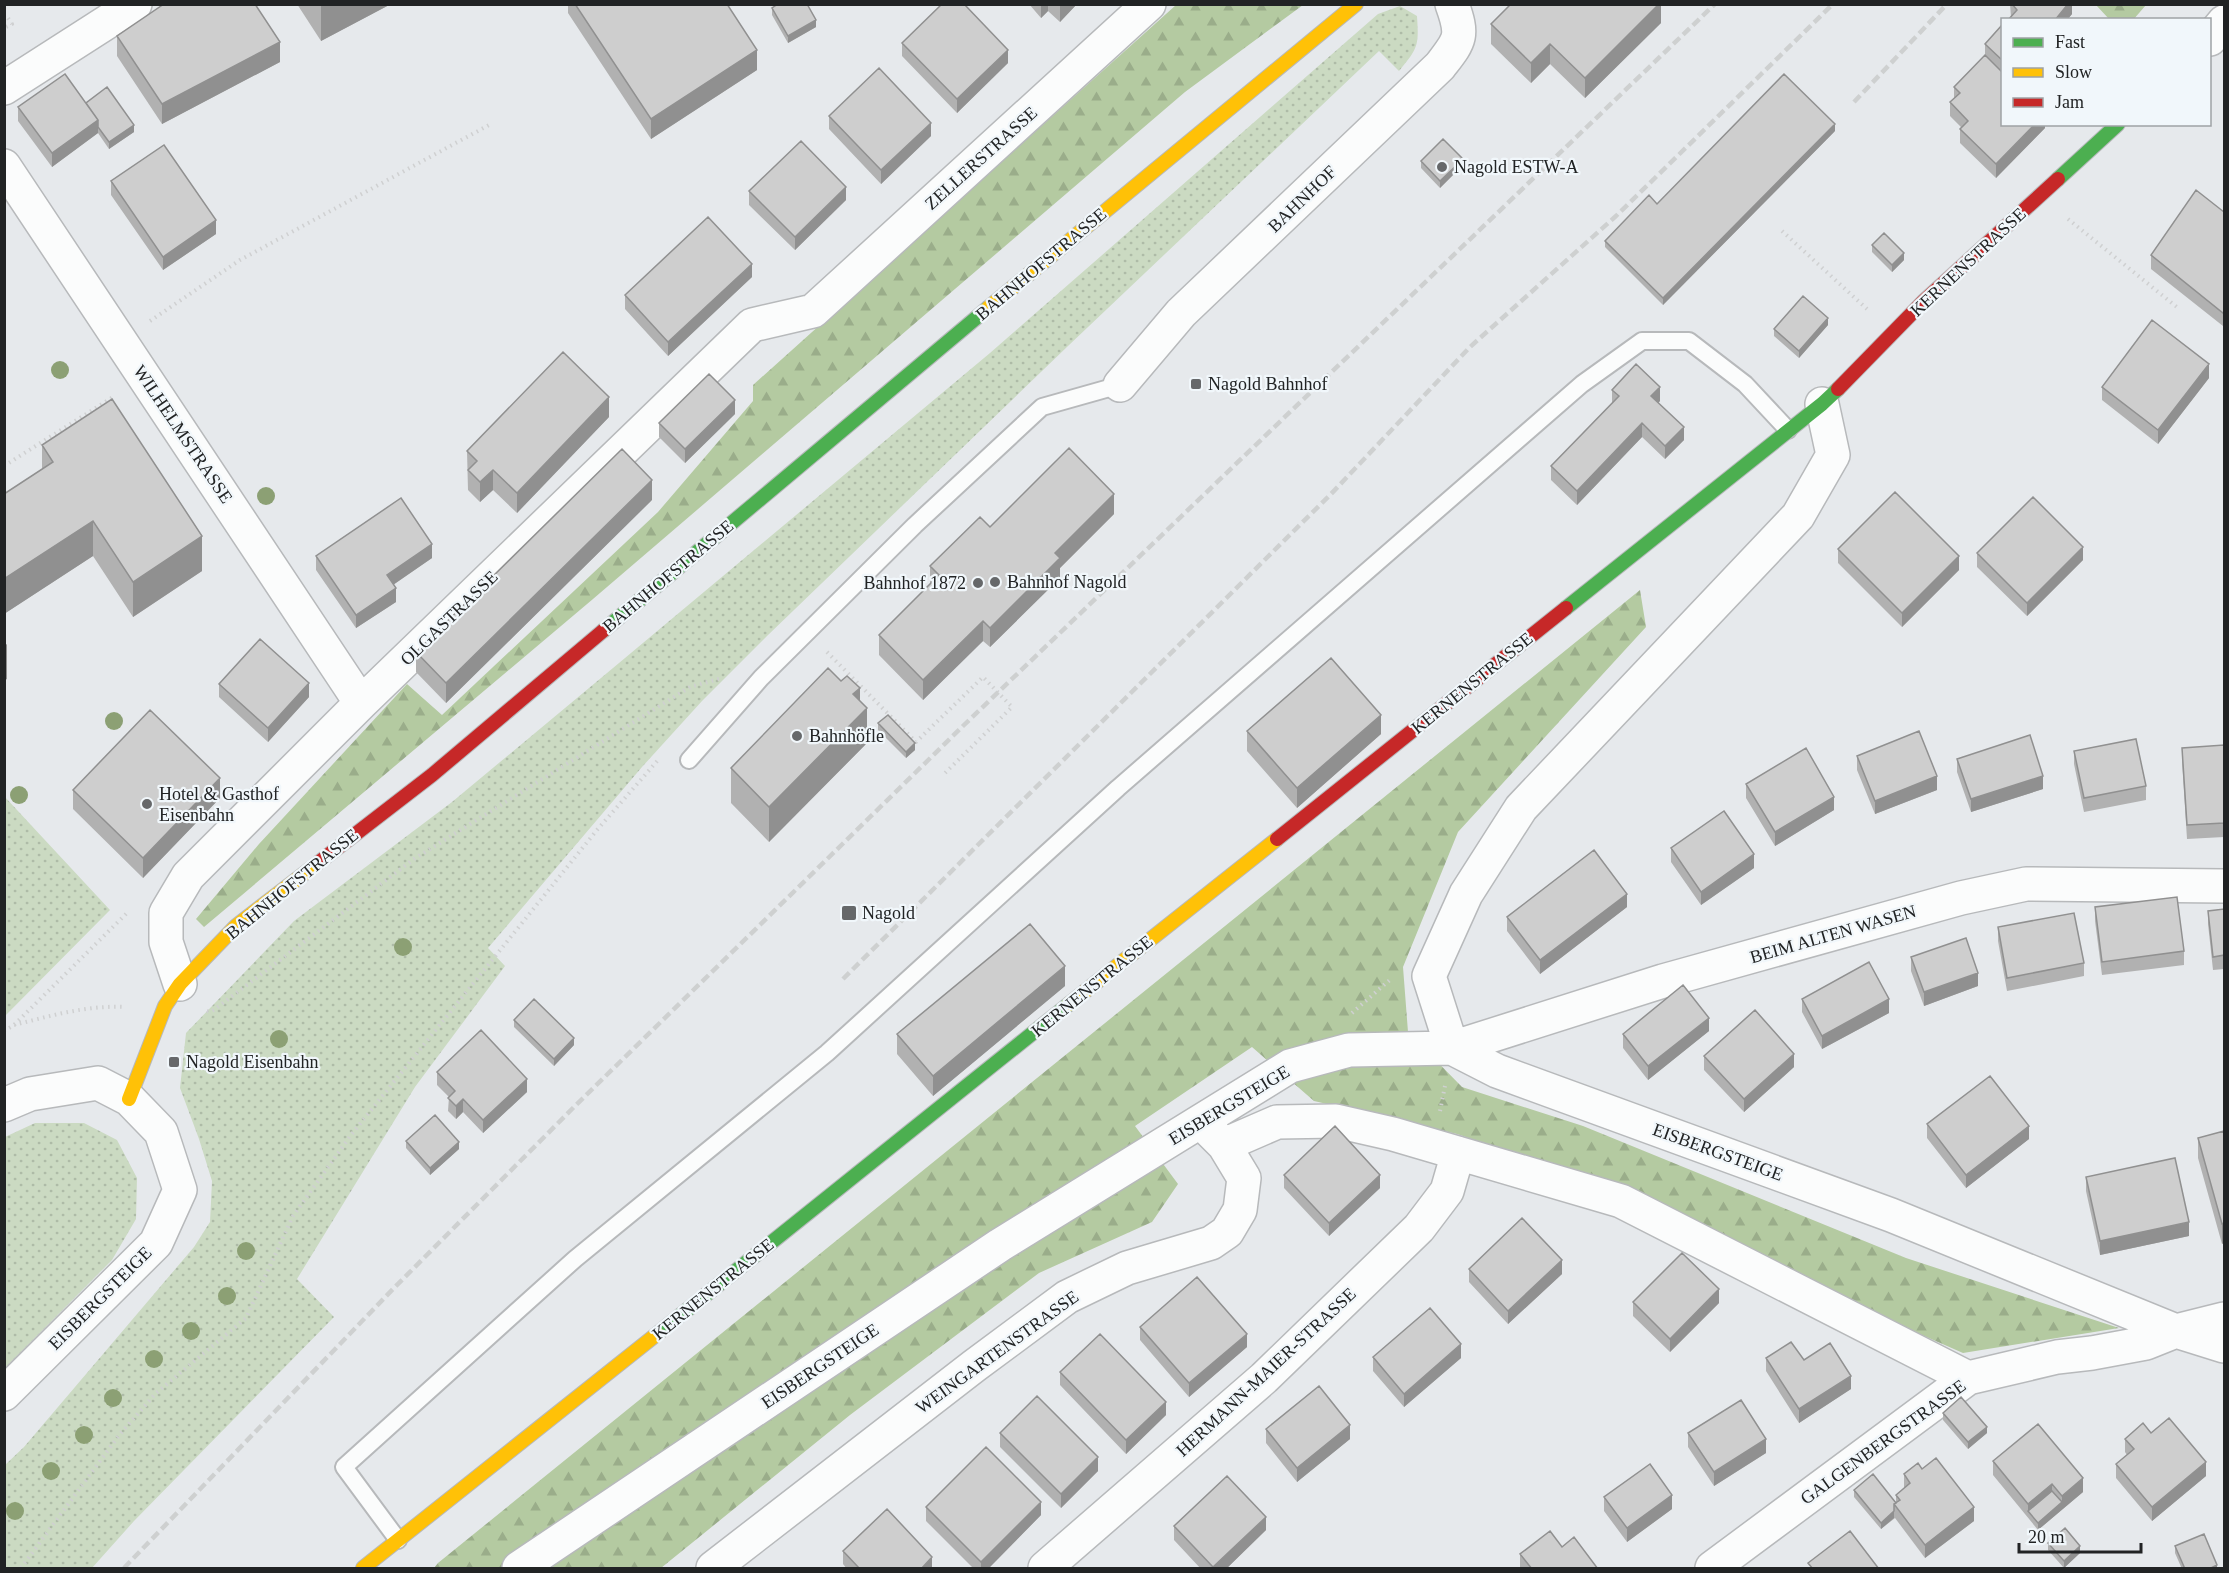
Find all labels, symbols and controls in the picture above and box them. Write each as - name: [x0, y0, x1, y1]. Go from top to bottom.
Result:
- legend: [2001, 18, 2211, 126]
- text: Fast: [2055, 32, 2085, 52]
- text: Slow: [2055, 62, 2092, 82]
- text: Jam: [2055, 92, 2084, 112]
- street label: ZELLERSTRASSE: [921, 102, 1041, 214]
- place label: Nagold ESTW-A: [1454, 157, 1578, 177]
- marker: Nagold ESTW-A: [1435, 160, 1449, 174]
- street label: BAHNHOF: [1264, 162, 1340, 236]
- street label: BAHNHOFSTRASSE: [972, 204, 1110, 324]
- street label: KERNENSTRASSE: [1906, 204, 2030, 320]
- street label: WILHELMSTRASSE: [129, 361, 237, 507]
- place label: Nagold Bahnhof: [1208, 374, 1327, 394]
- marker: Nagold Bahnhof: [1189, 377, 1203, 391]
- street label: BAHNHOFSTRASSE: [599, 516, 737, 636]
- street label: OLGASTRASSE: [396, 567, 502, 669]
- place label: Bahnhof Nagold: [1007, 572, 1126, 592]
- place label: Bahnhof 1872: [864, 573, 966, 593]
- marker: Bahnhof Nagold: [988, 575, 1002, 589]
- marker: Bahnhof 1872: [971, 576, 985, 590]
- street label: KERNENSTRASSE: [1407, 628, 1537, 738]
- place label: Bahnhöfle: [809, 726, 884, 746]
- marker: Bahnhöfle: [790, 729, 804, 743]
- place label: Hotel & Gasthof Eisenbahn: [159, 784, 279, 825]
- marker: Hotel & Gasthof Eisenbahn: [140, 797, 154, 811]
- street label: BAHNHOFSTRASSE: [222, 825, 362, 943]
- street label: BEIM ALTEN WASEN: [1748, 901, 1918, 967]
- place label: Nagold: [862, 903, 915, 923]
- marker: Nagold: [840, 904, 858, 922]
- street label: KERNENSTRASSE: [1027, 931, 1157, 1041]
- place label: Nagold Eisenbahn: [186, 1052, 318, 1072]
- marker: Nagold Eisenbahn: [167, 1055, 181, 1069]
- street label: EISBERGSTEIGE: [1165, 1061, 1293, 1149]
- street label: EISBERGSTEIGE: [1650, 1119, 1786, 1185]
- street label: KERNENSTRASSE: [648, 1234, 778, 1344]
- street label: EISBERGSTEIGE: [44, 1242, 156, 1354]
- street label: HERMANN-MAIER-STRASSE: [1172, 1284, 1360, 1460]
- street label: WEINGARTENSTRASSE: [912, 1286, 1082, 1418]
- street label: EISBERGSTEIGE: [758, 1319, 882, 1413]
- street label: GALGENBERGSTRASSE: [1797, 1375, 1969, 1509]
- scale bar: [2019, 1516, 2140, 1554]
- text: 20 m: [2028, 1527, 2065, 1547]

